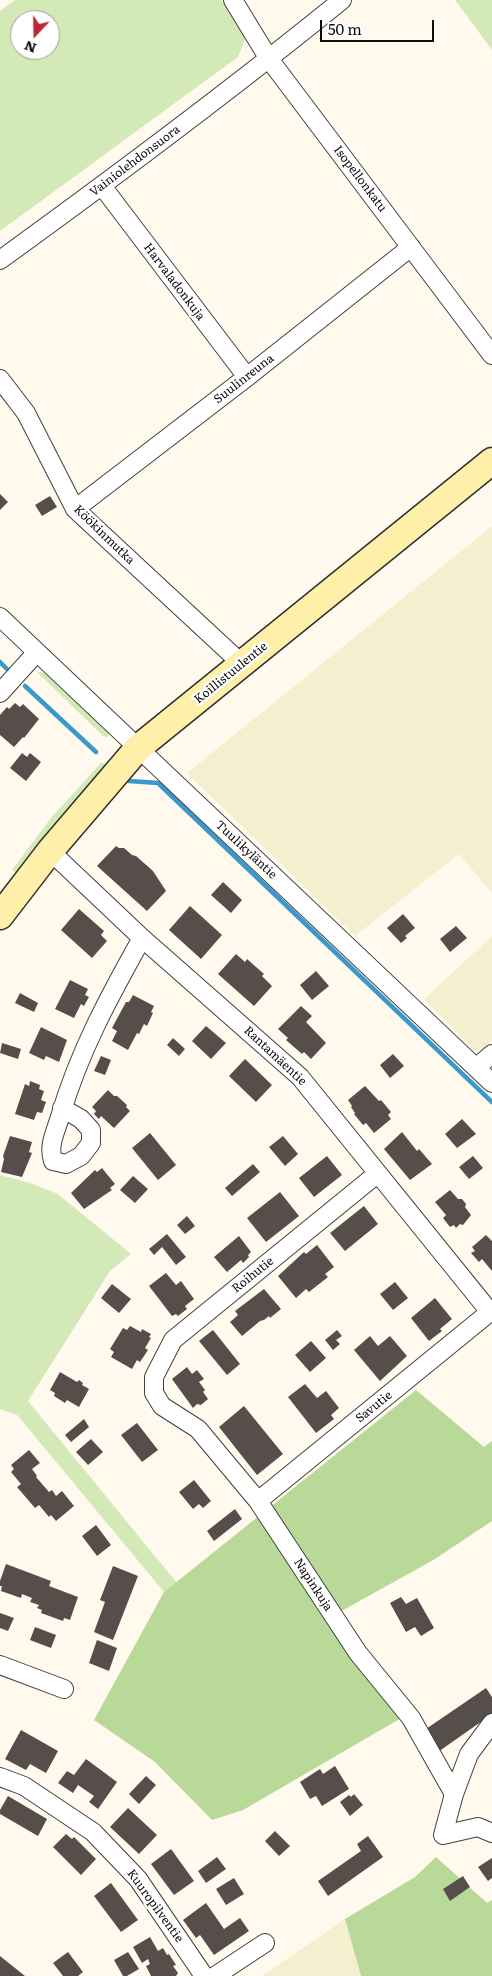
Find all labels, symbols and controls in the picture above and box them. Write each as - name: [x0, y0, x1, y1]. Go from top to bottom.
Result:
- north arrow: [10, 10, 60, 60]
- scale bar: [322, 10, 436, 42]
- text: 50 m: [328, 17, 362, 40]
- text: N: [21, 37, 39, 60]
- street label: Vainiolehdonsuora: [87, 122, 183, 200]
- street label: Isopellonkatu: [330, 143, 390, 215]
- street label: Harvaladonkuja: [140, 241, 208, 323]
- street label: Suulinreuna: [211, 351, 277, 407]
- street label: Köökinmutka: [71, 502, 137, 568]
- street label: Koillistuulentie: [192, 639, 270, 707]
- street label: Tuulikyläntie: [212, 818, 280, 882]
- street label: Rantamäentie: [241, 1023, 309, 1089]
- street label: Roihutie: [229, 1254, 277, 1296]
- street label: Savutie: [353, 1388, 395, 1426]
- street label: Napinkuja: [291, 1556, 335, 1614]
- street label: Kuuropilventie: [124, 1867, 186, 1945]

